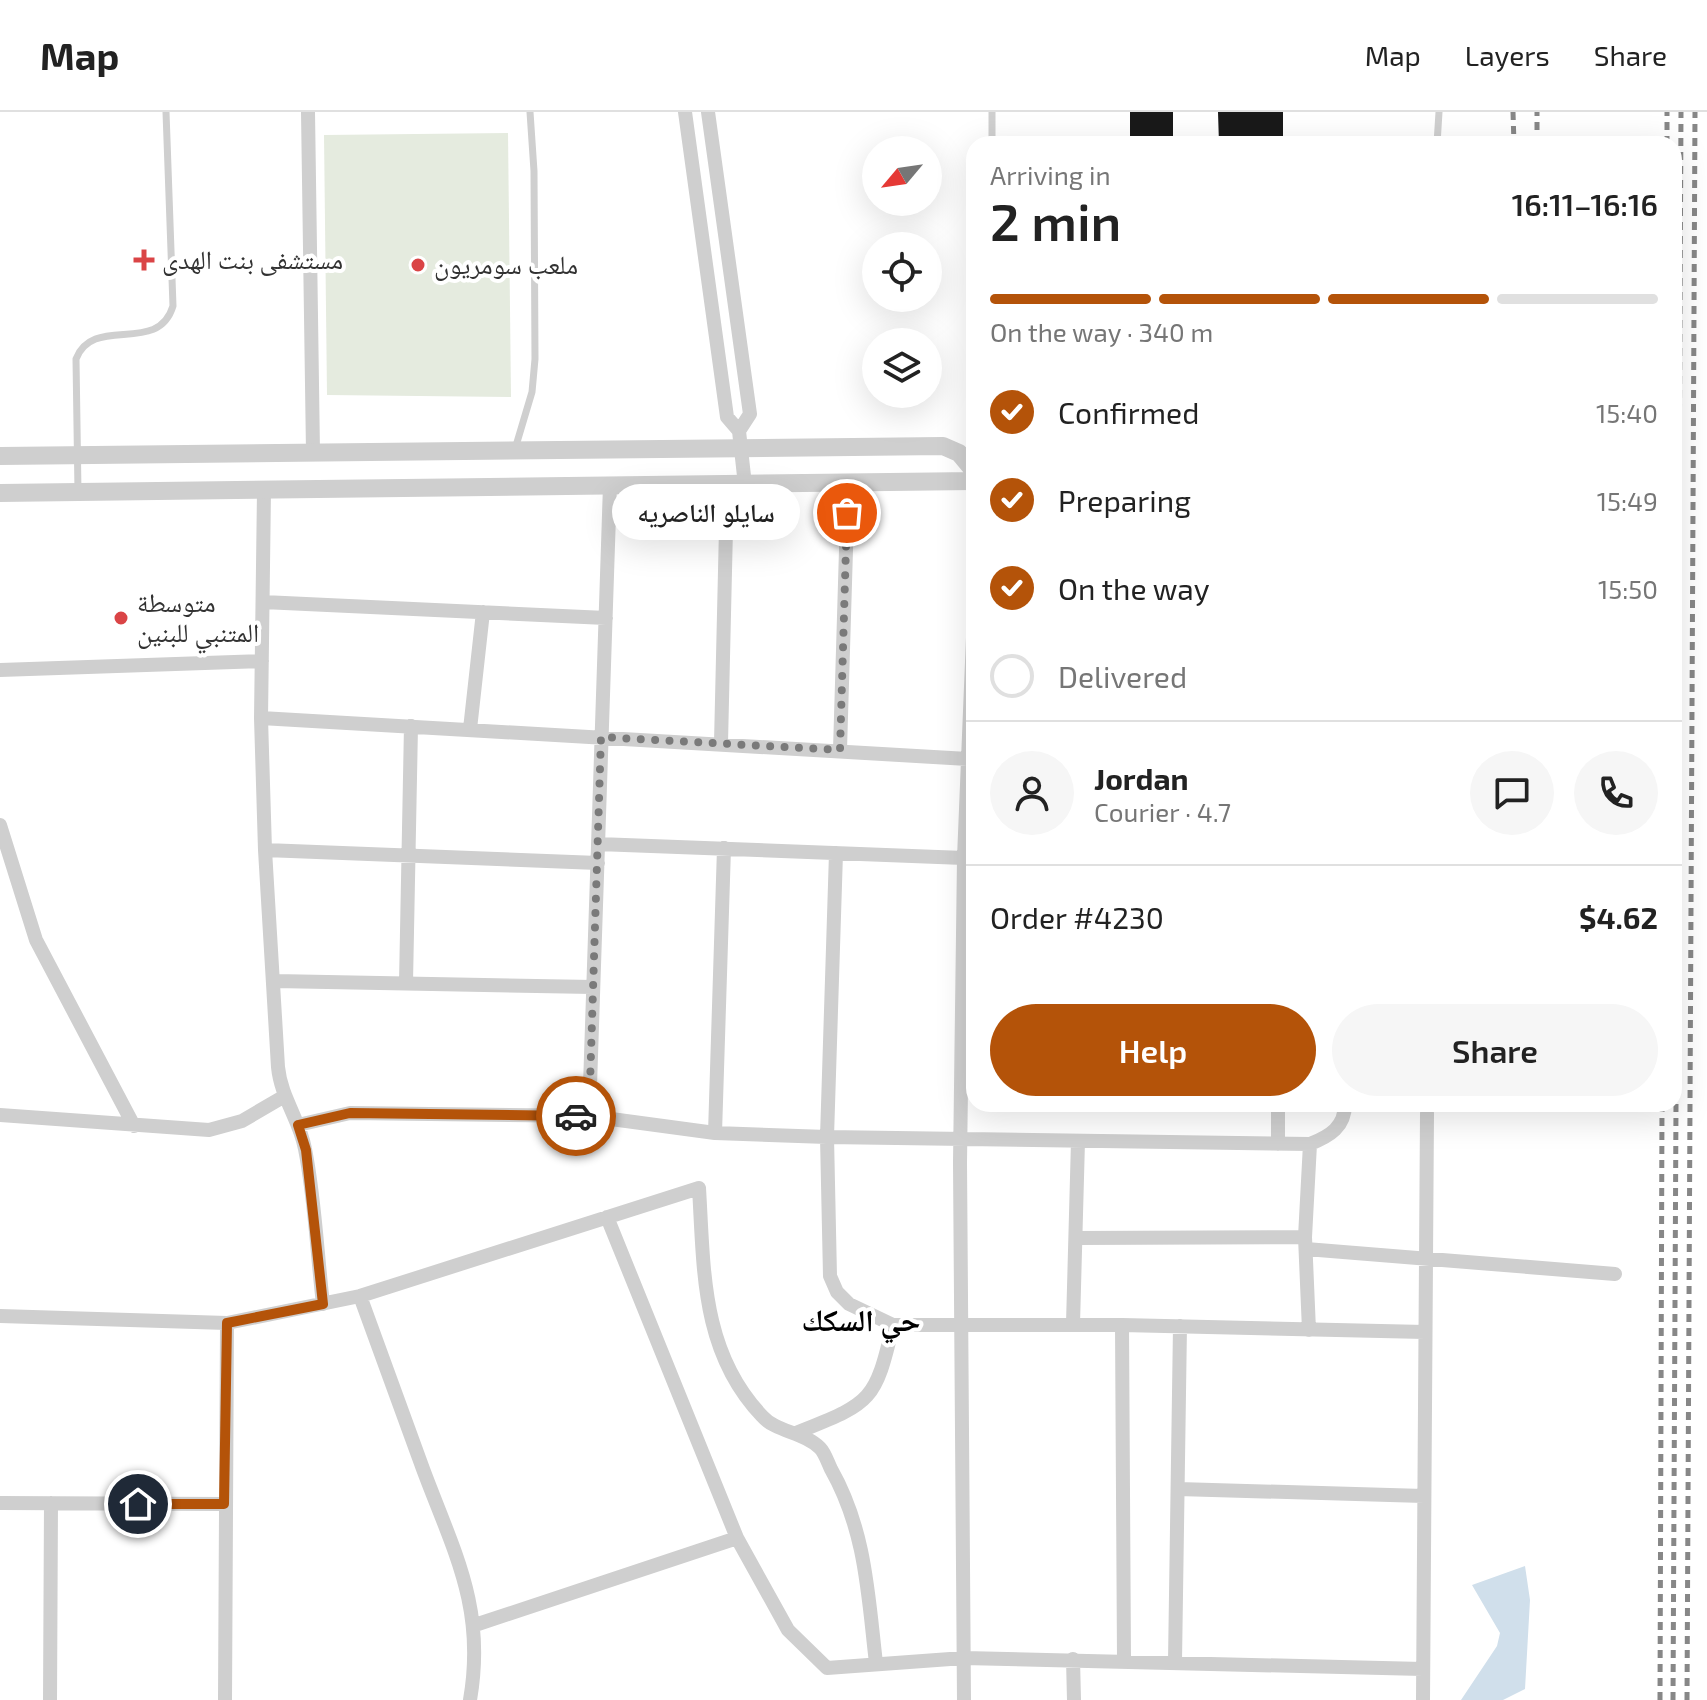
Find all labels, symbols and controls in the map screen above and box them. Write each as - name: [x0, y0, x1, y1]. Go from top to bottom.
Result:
- text: Map: [40, 32, 119, 78]
- text: Map: [1365, 38, 1421, 72]
- text: Layers: [1465, 38, 1550, 72]
- text: Share: [1594, 38, 1667, 72]
- north arrow: [862, 136, 942, 216]
- map controls: [862, 136, 942, 408]
- text: Arriving in: [990, 159, 1111, 190]
- text: 16:11–16:16: [1512, 186, 1658, 222]
- text: 2 min: [990, 189, 1121, 251]
- button: locate: [862, 232, 942, 312]
- place label: مستشفى بنت الهدى: [162, 243, 343, 276]
- place label: ملعب سومريون: [434, 248, 578, 281]
- marker: مستشفى بنت الهدى: [133, 249, 155, 271]
- marker: ملعب سومريون: [409, 256, 427, 274]
- text: On the way · 340 m: [990, 316, 1213, 347]
- button: layers: [862, 328, 942, 408]
- icon: check: [990, 390, 1034, 434]
- text: Confirmed: [1058, 394, 1199, 430]
- text: 15:40: [1596, 397, 1658, 428]
- icon: check: [990, 478, 1034, 522]
- pin: [813, 479, 881, 547]
- text: Preparing: [1058, 482, 1191, 518]
- callout: سايلو الناصريه: [611, 485, 799, 541]
- text: 15:49: [1597, 485, 1658, 516]
- icon: bag: [825, 491, 869, 535]
- text: سايلو الناصريه: [637, 496, 775, 527]
- icon: check: [990, 566, 1034, 610]
- text: On the way: [1058, 570, 1210, 606]
- text: 15:50: [1598, 573, 1658, 604]
- place label: متوسطة المتنبي للبنين: [137, 586, 259, 654]
- marker: متوسطة المتنبي للبنين: [112, 609, 130, 627]
- text: Delivered: [1058, 658, 1187, 694]
- button: person: [990, 751, 1074, 835]
- button: chat: [1470, 751, 1554, 835]
- button: phone: [1574, 751, 1658, 835]
- text: Jordan: [1094, 760, 1189, 796]
- text: Courier · 4.7: [1094, 796, 1231, 827]
- text: Order #4230: [990, 899, 1164, 935]
- text: $4.62: [1579, 899, 1658, 935]
- button: Help: [990, 1004, 1316, 1096]
- button: Share: [1332, 1004, 1658, 1096]
- courier: [536, 1076, 616, 1156]
- icon: car: [554, 1094, 598, 1138]
- district label: حي السكك: [802, 1301, 920, 1344]
- pin: [104, 1470, 172, 1538]
- icon: home: [116, 1482, 160, 1526]

